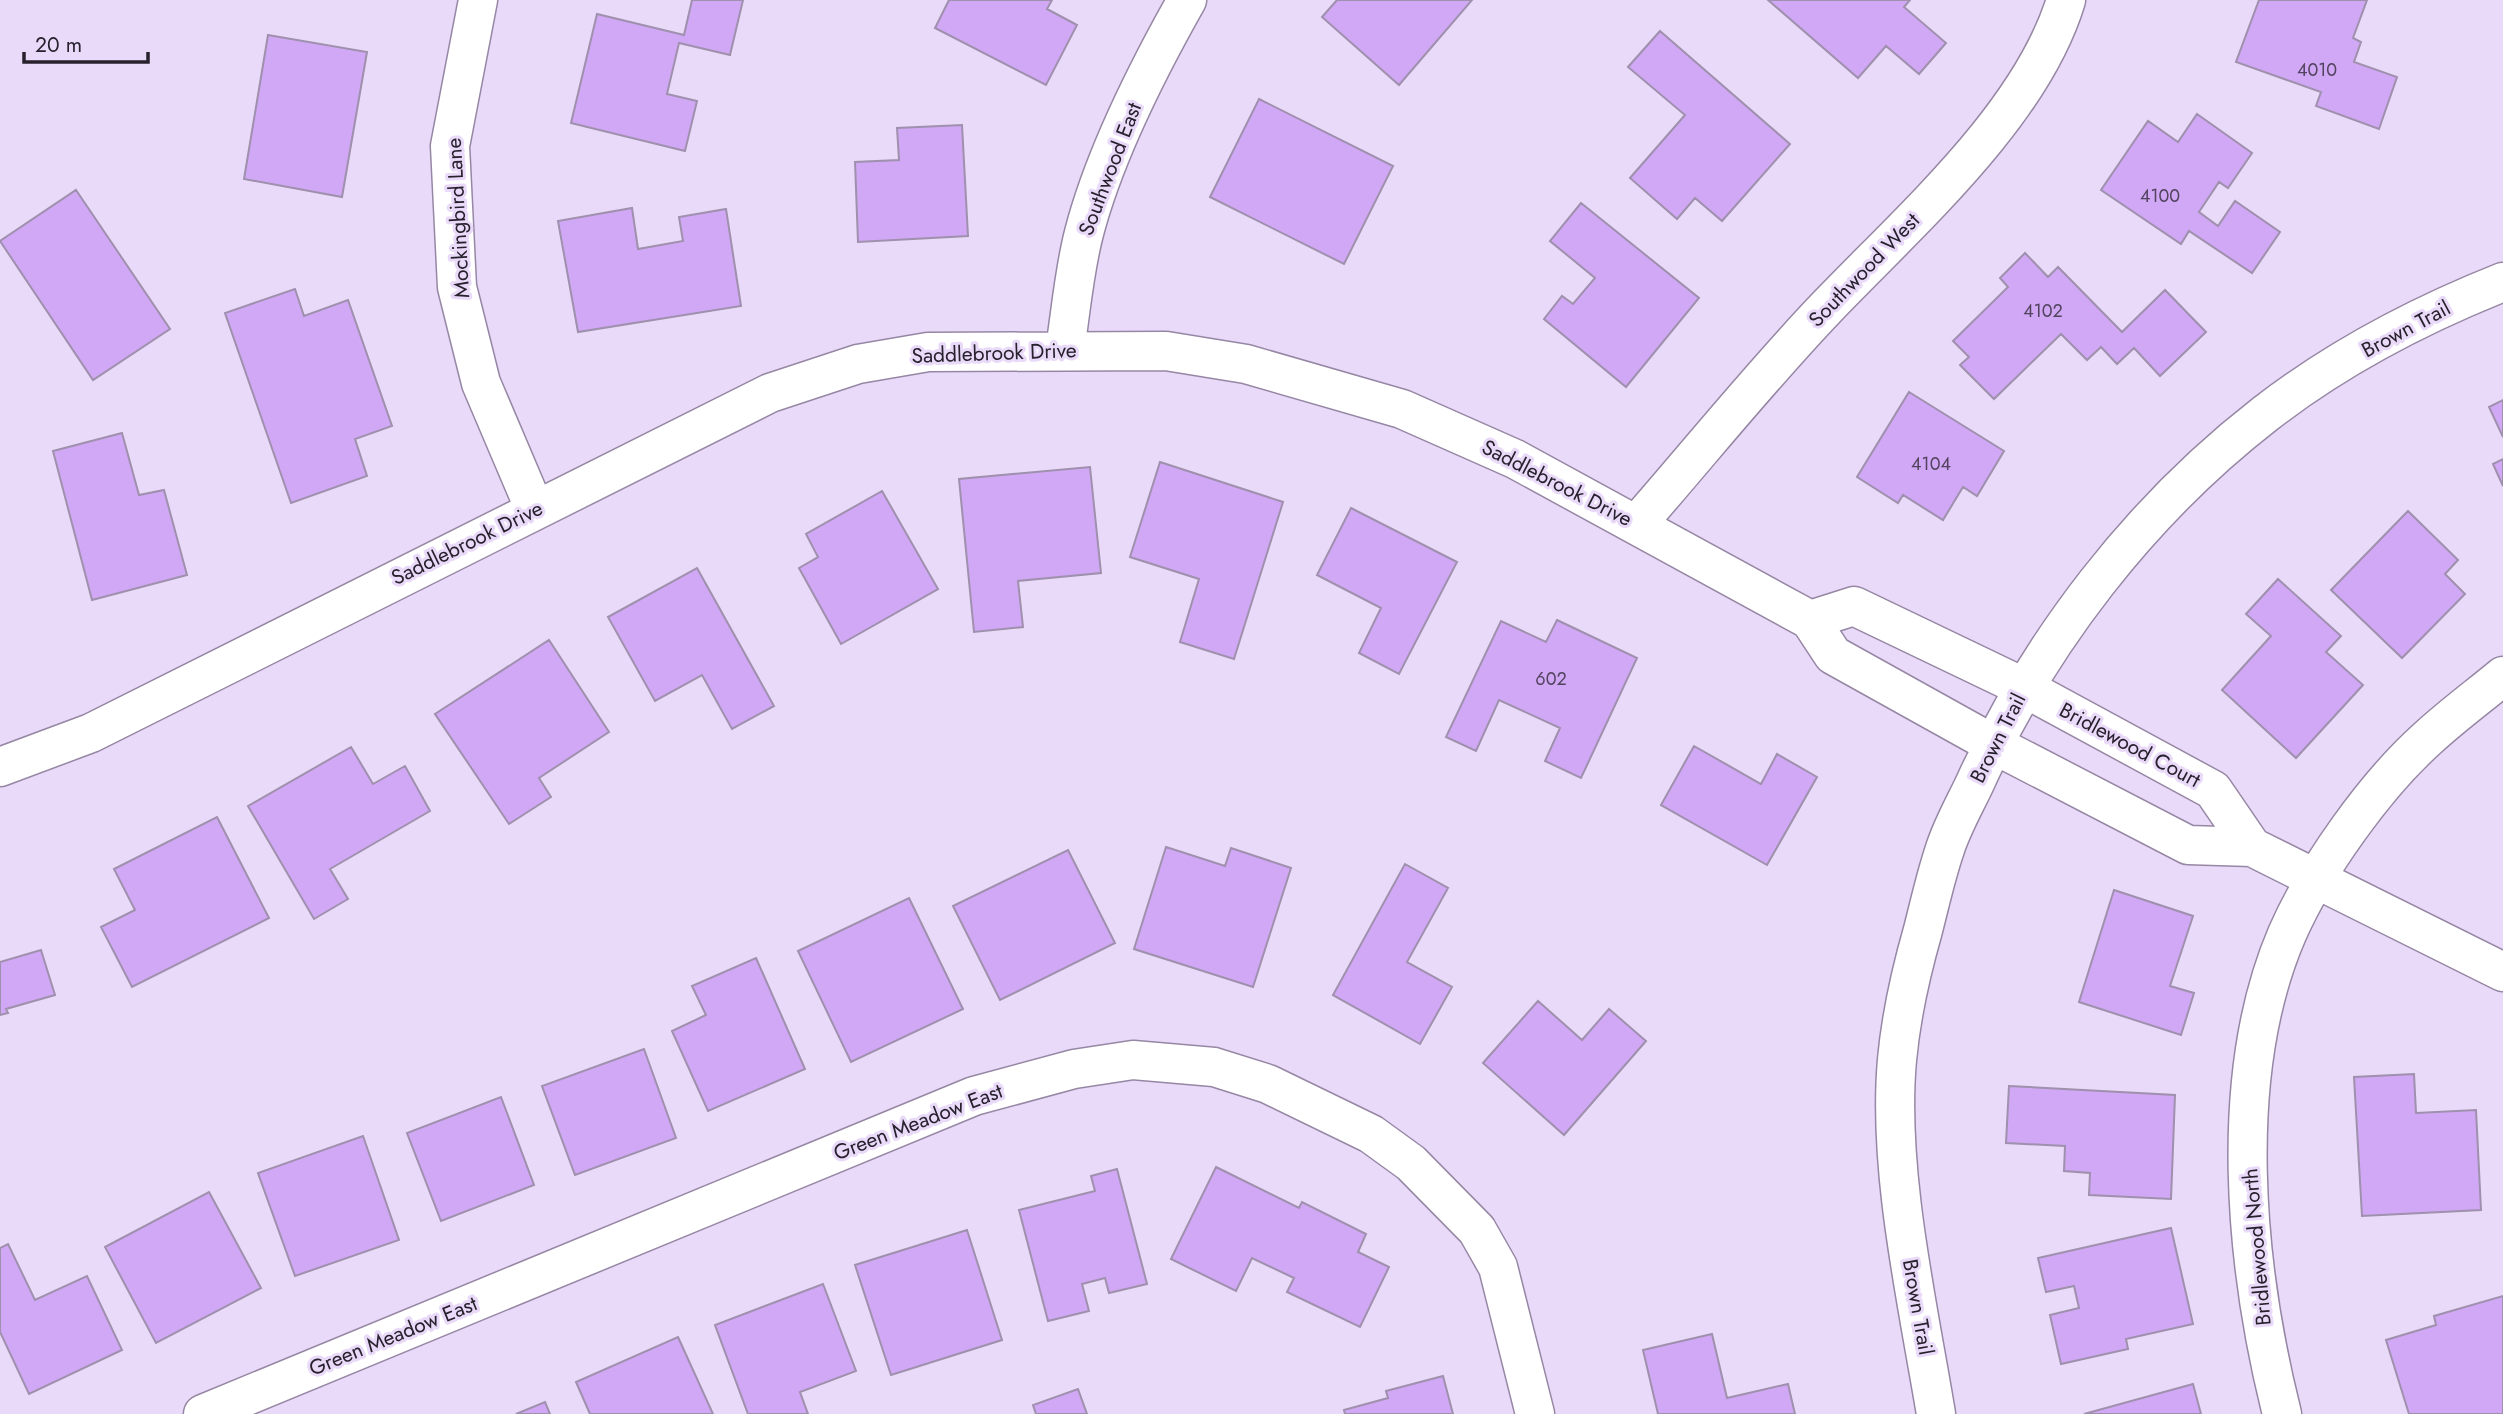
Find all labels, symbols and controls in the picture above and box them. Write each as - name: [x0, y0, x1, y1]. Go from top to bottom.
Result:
- scale bar: [24, 21, 149, 65]
- text: 20 m: [35, 30, 82, 60]
- house number: 4010: [2297, 57, 2337, 83]
- street label: Southwood East: [1071, 98, 1149, 240]
- street label: Mockingbird Lane: [439, 137, 477, 299]
- house number: 4100: [2140, 183, 2180, 209]
- street label: Southwood West: [1802, 206, 1926, 334]
- street label: Brown Trail: [2356, 293, 2456, 365]
- house number: 4102: [2023, 298, 2063, 324]
- street label: Saddlebrook Drive: [911, 335, 1077, 371]
- street label: Saddlebrook Drive: [1477, 432, 1638, 534]
- house number: 4104: [1911, 451, 1951, 477]
- street label: Saddlebrook Drive: [386, 493, 548, 593]
- house number: 602: [1535, 666, 1567, 692]
- street label: Brown Trail: [1963, 688, 2033, 788]
- street label: Bridlewood Court: [2054, 695, 2206, 795]
- street label: Green Meadow East: [829, 1076, 1007, 1168]
- street label: Bridlewood North: [2235, 1167, 2279, 1327]
- street label: Brown Trail: [1895, 1257, 1941, 1357]
- street label: Green Meadow East: [304, 1289, 482, 1383]

